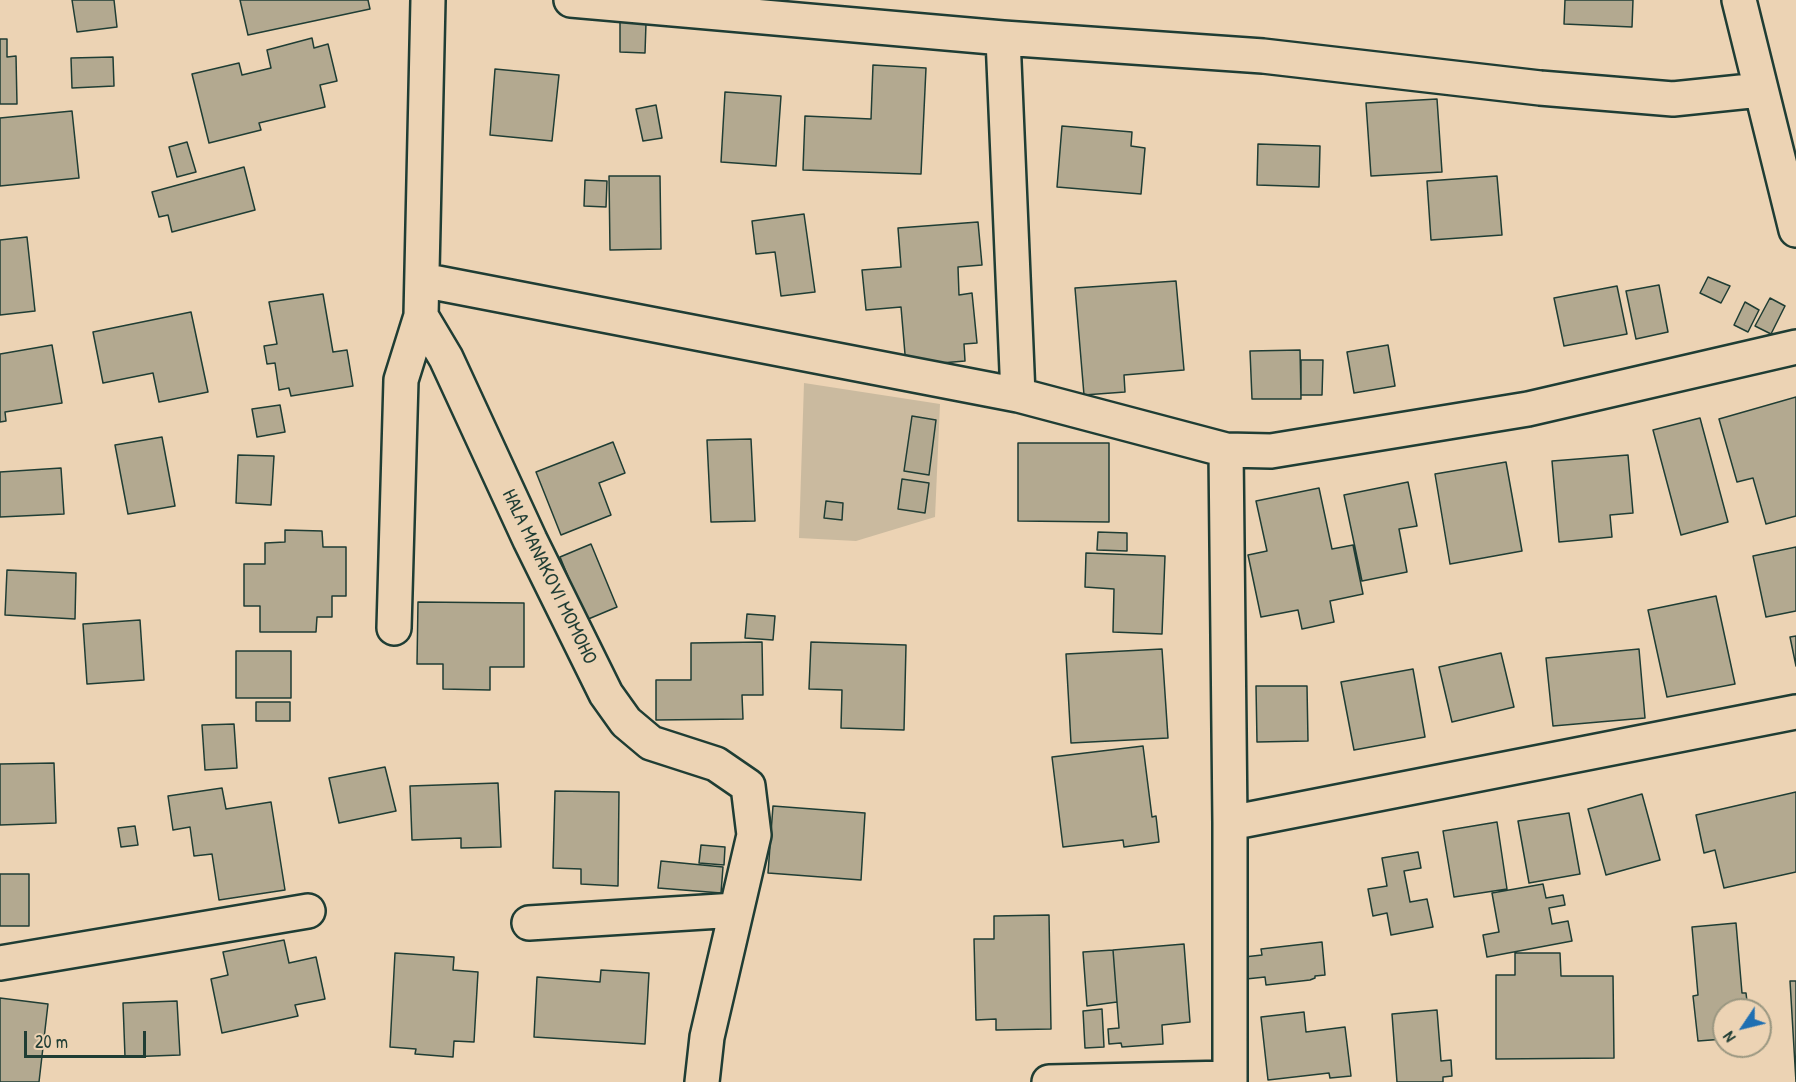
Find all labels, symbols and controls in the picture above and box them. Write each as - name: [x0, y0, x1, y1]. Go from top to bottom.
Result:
- street label: HALA MANAKOVI MOMOHO: [496, 486, 602, 668]
- north arrow: [1712, 998, 1772, 1058]
- scale bar: [27, 1019, 148, 1057]
- text: N: [1717, 1027, 1740, 1047]
- text: 20 m: [35, 1029, 68, 1054]

